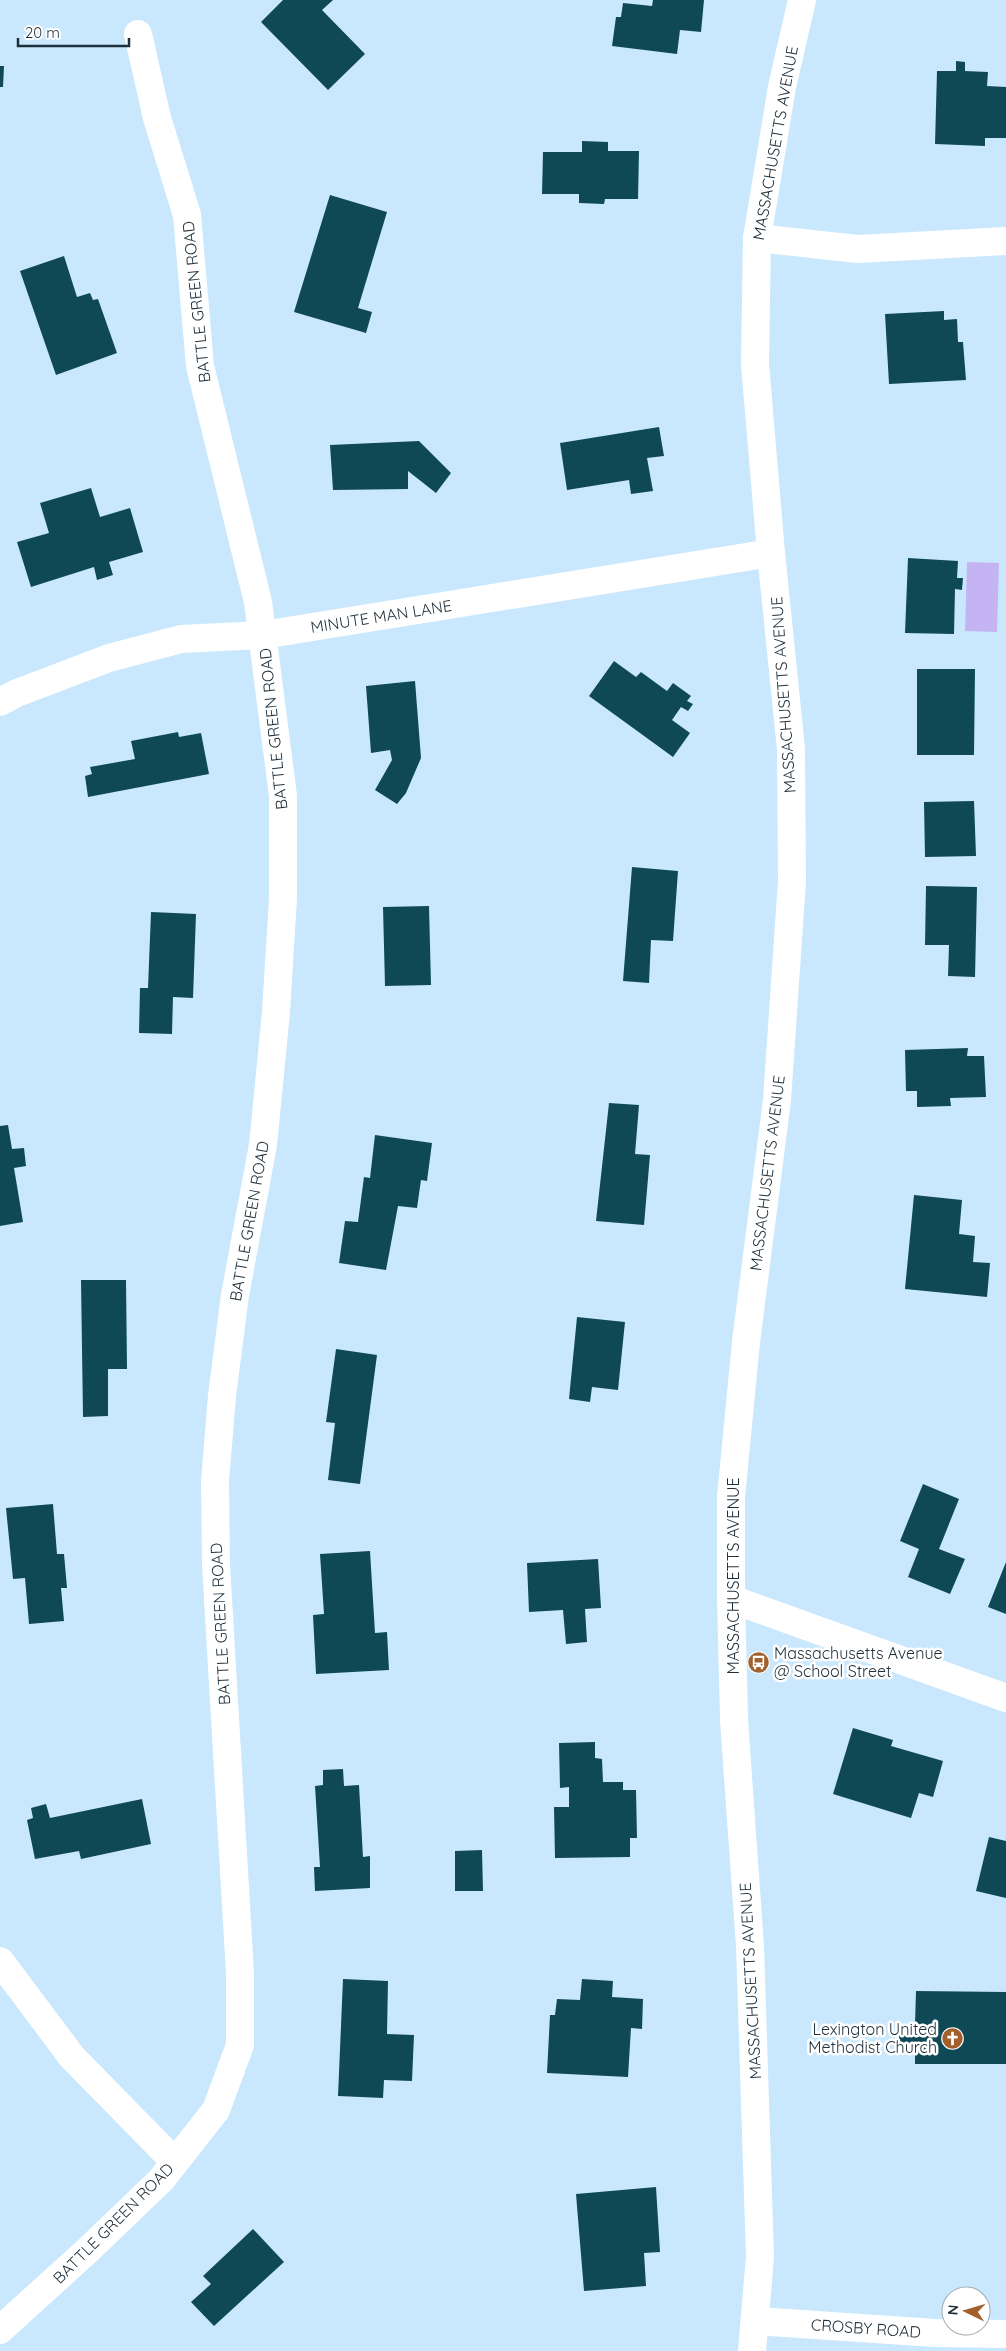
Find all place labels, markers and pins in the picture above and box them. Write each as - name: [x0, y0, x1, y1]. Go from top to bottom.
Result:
- place label: Massachusetts Avenue @ School Street: [774, 1643, 943, 1681]
- bus stop icon: Massachusetts Avenue @ School Street: [746, 1650, 770, 1674]
- place label: Lexington United Methodist Church: [808, 2019, 937, 2057]
- church icon: Lexington United Methodist Church: [941, 2026, 965, 2050]

